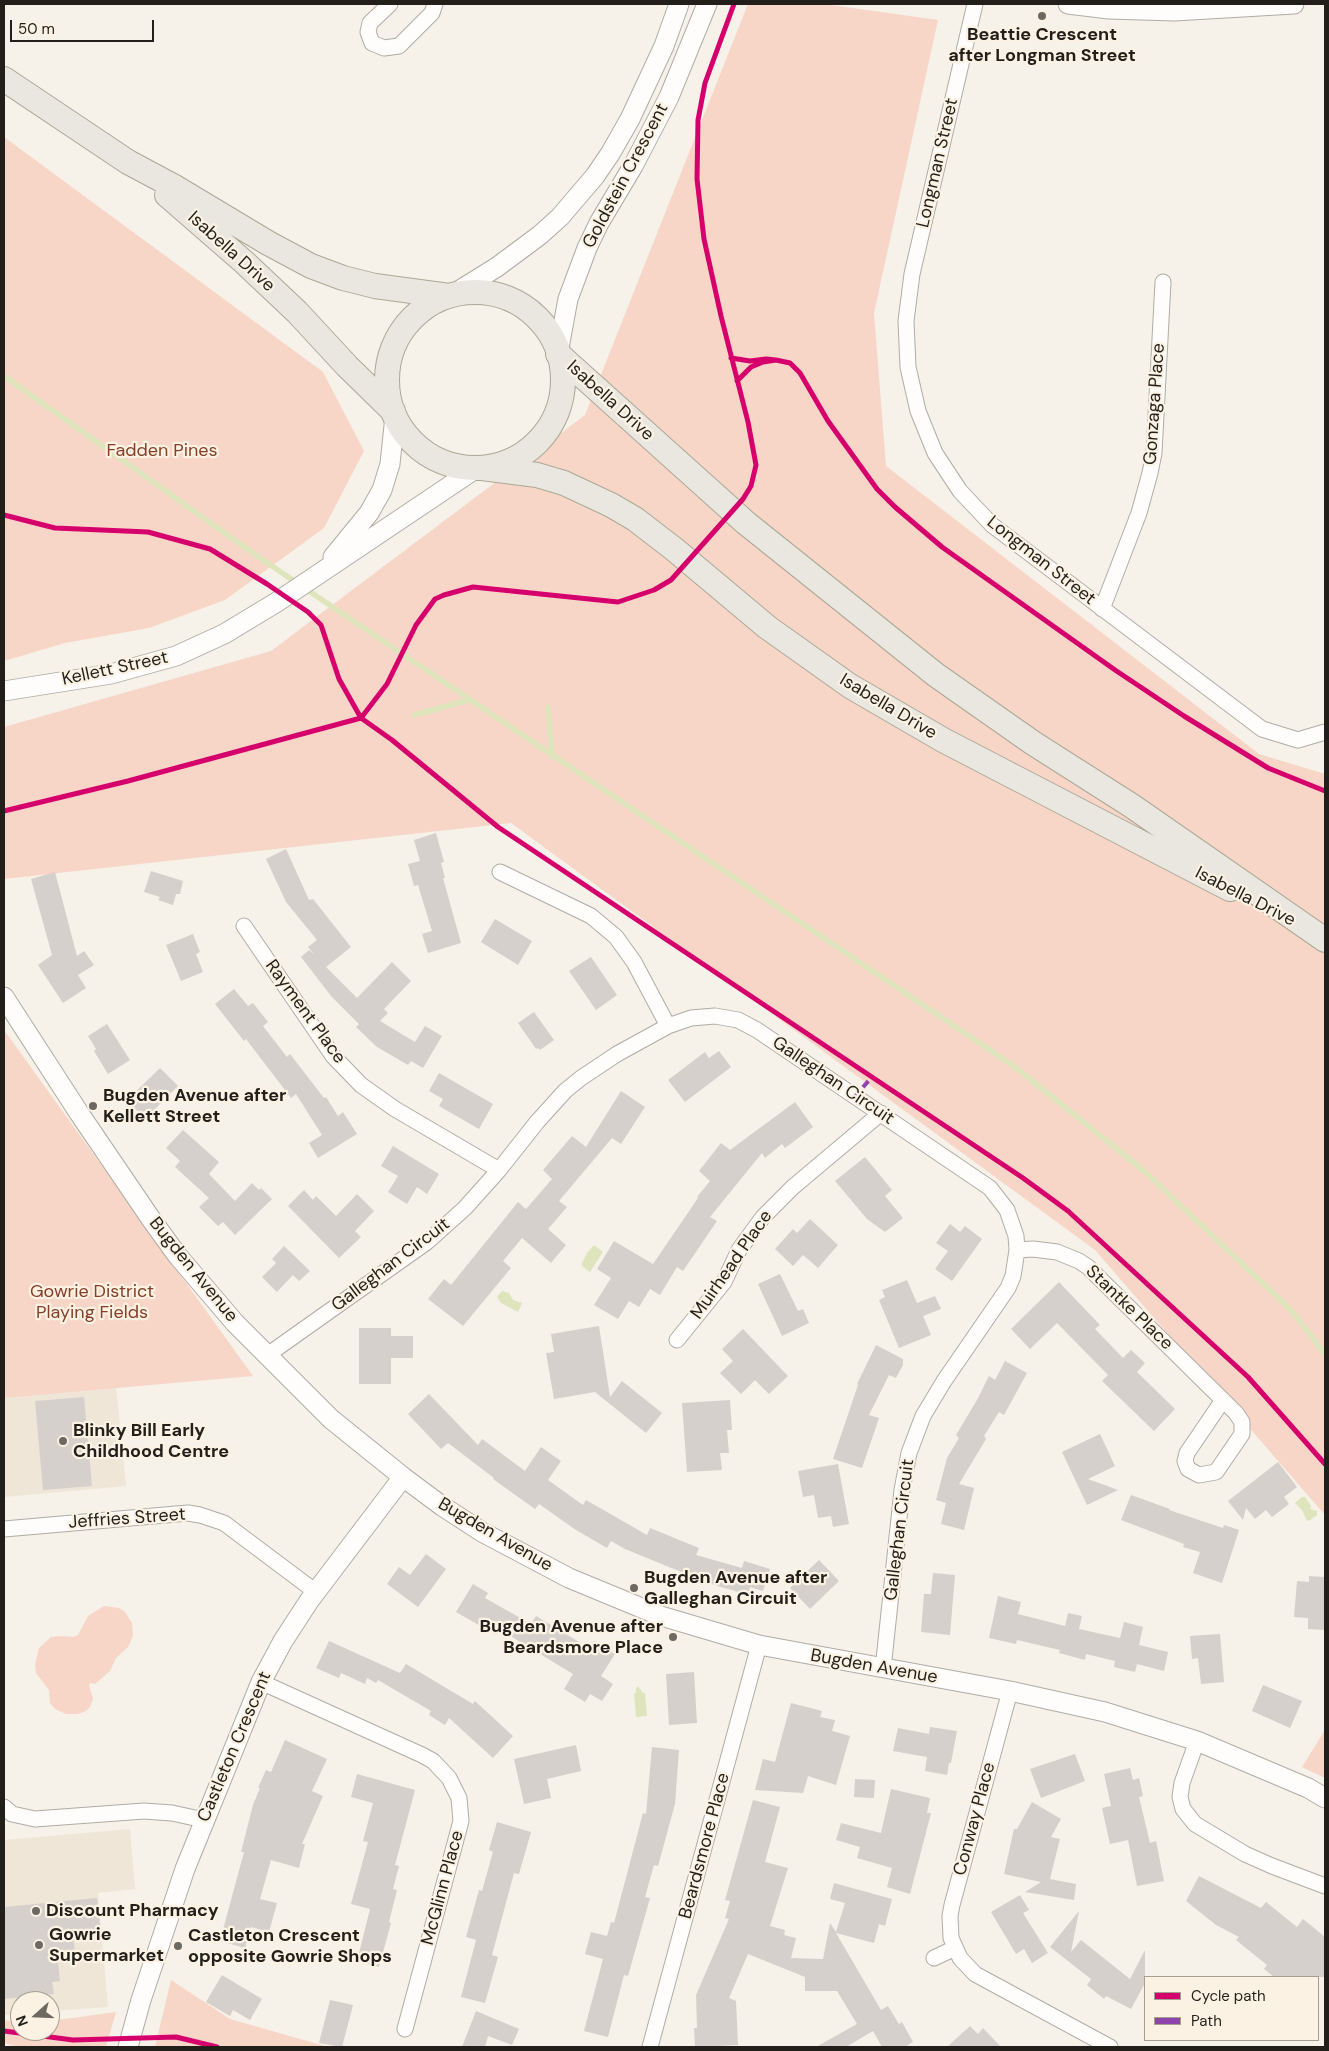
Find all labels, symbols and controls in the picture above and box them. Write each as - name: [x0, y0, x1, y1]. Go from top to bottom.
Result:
- scale bar: [12, 10, 156, 42]
- marker: Beattie Crescent after Longman Street: [1036, 10, 1048, 22]
- text: 50 m: [18, 19, 55, 39]
- place label: Beattie Crescent after Longman Street: [948, 24, 1136, 66]
- street label: Longman Street: [913, 96, 963, 230]
- street label: Goldstein Crescent: [579, 100, 673, 252]
- street label: Isabella Drive: [183, 207, 279, 297]
- street label: Gonzaga Place: [1140, 342, 1170, 466]
- street label: Isabella Drive: [562, 356, 658, 446]
- park label: Fadden Pines: [106, 440, 218, 462]
- street label: Longman Street: [982, 512, 1100, 610]
- street label: Kellett Street: [60, 647, 170, 691]
- street label: Isabella Drive: [835, 669, 941, 745]
- street label: Isabella Drive: [1191, 862, 1299, 932]
- street label: Rayment Place: [260, 956, 350, 1068]
- street label: Galleghan Circuit: [768, 1032, 898, 1130]
- place label: Bugden Avenue after Kellett Street: [103, 1085, 286, 1128]
- marker: Bugden Avenue after Kellett Street: [87, 1100, 99, 1112]
- street label: Muirhead Place: [687, 1207, 777, 1323]
- street label: Bugden Avenue: [144, 1213, 242, 1327]
- street label: Galleghan Circuit: [328, 1214, 454, 1316]
- street label: Stantke Place: [1081, 1261, 1177, 1355]
- park label: Gowrie District Playing Fields: [30, 1281, 154, 1324]
- place label: Blinky Bill Early Childhood Centre: [73, 1420, 229, 1462]
- marker: Blinky Bill Early Childhood Centre: [57, 1435, 69, 1447]
- street label: Galleghan Circuit: [881, 1458, 919, 1602]
- street label: Bugden Avenue: [434, 1493, 556, 1577]
- street label: Jeffries Street: [68, 1504, 186, 1534]
- place label: Bugden Avenue after Galleghan Circuit: [644, 1567, 827, 1610]
- marker: Bugden Avenue after Galleghan Circuit: [628, 1582, 640, 1594]
- place label: Bugden Avenue after Beardsmore Place: [480, 1616, 663, 1658]
- marker: Bugden Avenue after Beardsmore Place: [667, 1631, 679, 1643]
- street label: Bugden Avenue: [809, 1645, 939, 1689]
- street label: Castleton Crescent: [194, 1669, 276, 1825]
- street label: Conway Place: [950, 1760, 1000, 1878]
- street label: Beardsmore Place: [675, 1771, 735, 1921]
- street label: McGlinn Place: [417, 1828, 469, 1948]
- place label: Discount Pharmacy: [46, 1900, 219, 1922]
- marker: Discount Pharmacy: [30, 1905, 42, 1917]
- place label: Gowrie Supermarket: [49, 1924, 164, 1966]
- place label: Castleton Crescent opposite Gowrie Shops: [188, 1925, 392, 1968]
- marker: Gowrie Supermarket: [33, 1939, 45, 1951]
- marker: Castleton Crescent opposite Gowrie Shops: [172, 1940, 184, 1952]
- legend: [1144, 1976, 1319, 2041]
- text: Cycle path: [1191, 1986, 1266, 2006]
- north arrow: [10, 1991, 60, 2041]
- text: Path: [1191, 2011, 1222, 2031]
- text: N: [12, 2013, 32, 2029]

